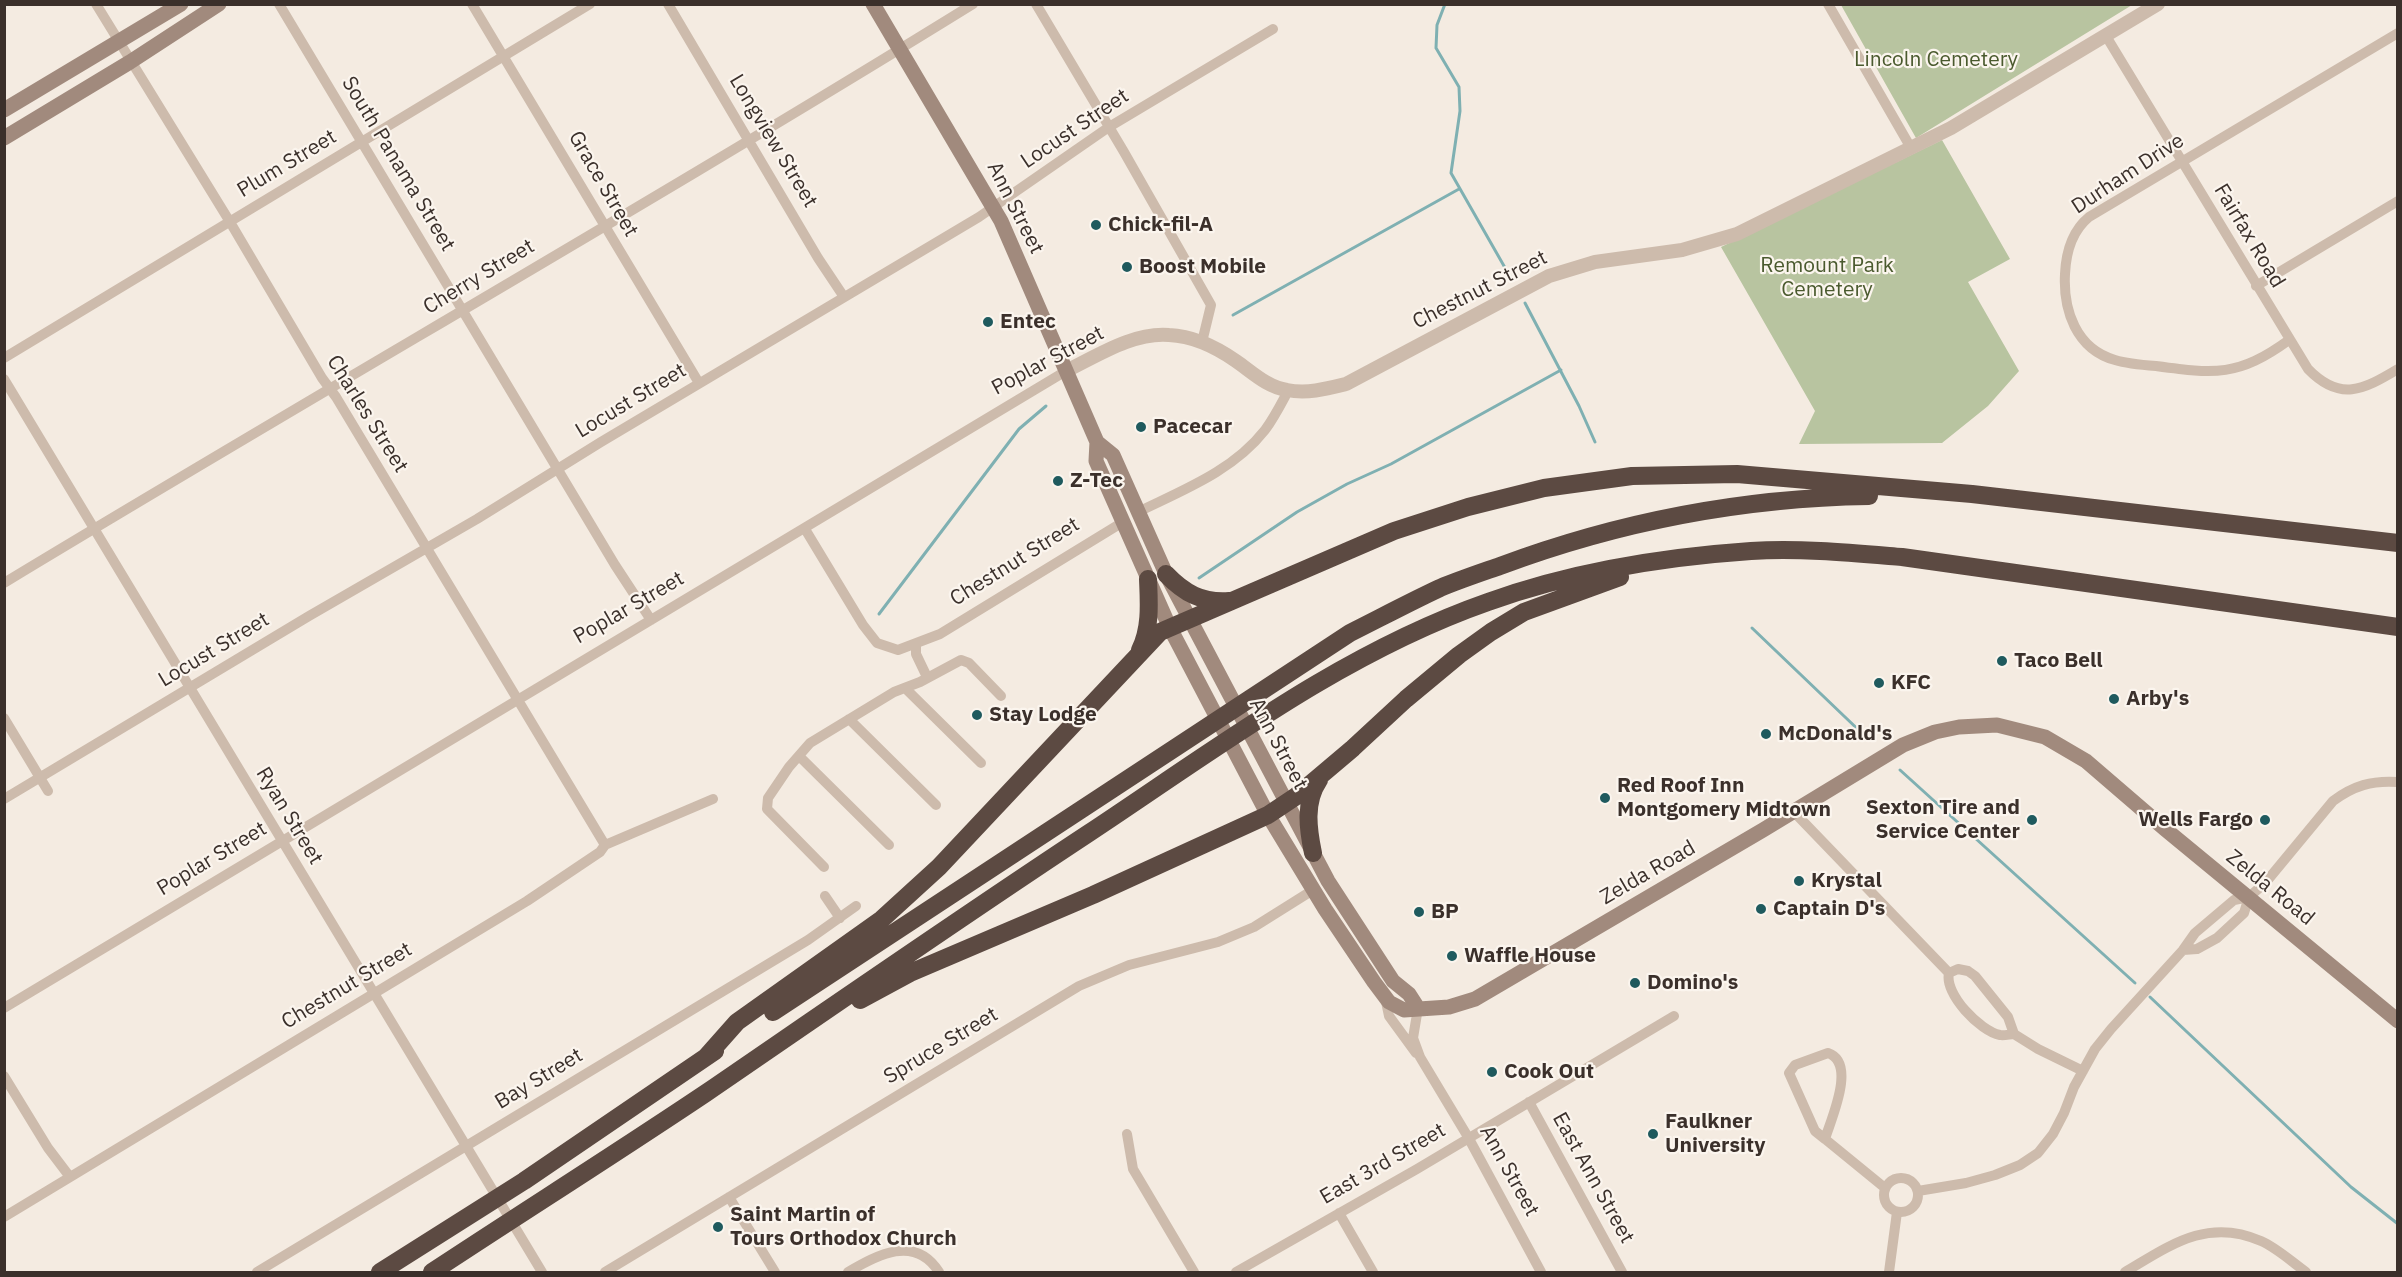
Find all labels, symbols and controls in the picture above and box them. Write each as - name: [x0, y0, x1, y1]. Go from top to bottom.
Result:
- park label: Lincoln Cemetery: [1854, 47, 2018, 73]
- street label: Longview Street: [723, 70, 823, 212]
- street label: South Panama Street: [336, 72, 460, 256]
- street label: Locust Street: [1016, 84, 1134, 174]
- street label: Plum Street: [233, 125, 341, 203]
- street label: Grace Street: [563, 127, 643, 241]
- street label: Durham Drive: [2067, 128, 2189, 220]
- street label: Ann Street: [981, 158, 1049, 258]
- street label: Fairfax Road: [2208, 179, 2290, 293]
- place label: Chick-fil-A: [1108, 212, 1213, 238]
- marker: Chick-fil-A: [1089, 218, 1103, 232]
- street label: Cherry Street: [419, 234, 539, 320]
- street label: Chestnut Street: [1408, 245, 1552, 335]
- park label: Remount Park Cemetery: [1760, 253, 1894, 303]
- place label: Boost Mobile: [1139, 254, 1266, 280]
- marker: Boost Mobile: [1120, 260, 1134, 274]
- place label: Entec: [1000, 309, 1056, 335]
- marker: Entec: [981, 315, 995, 329]
- street label: Poplar Street: [988, 321, 1108, 401]
- street label: Charles Street: [321, 351, 413, 477]
- street label: Locust Street: [571, 358, 691, 444]
- place label: Pacecar: [1153, 414, 1232, 440]
- marker: Pacecar: [1134, 420, 1148, 434]
- place label: Z-Tec: [1070, 468, 1123, 494]
- marker: Z-Tec: [1051, 474, 1065, 488]
- street label: Chestnut Street: [946, 512, 1084, 612]
- street label: Poplar Street: [569, 566, 689, 650]
- street label: Locust Street: [154, 607, 274, 693]
- place label: Taco Bell: [2014, 648, 2103, 674]
- marker: Taco Bell: [1995, 654, 2009, 668]
- place label: KFC: [1891, 670, 1931, 696]
- marker: KFC: [1872, 676, 1886, 690]
- place label: Arby's: [2126, 686, 2189, 712]
- marker: Arby's: [2107, 692, 2121, 706]
- street label: Ann Street: [1243, 694, 1313, 794]
- place label: Stay Lodge: [989, 702, 1097, 728]
- marker: Stay Lodge: [970, 708, 984, 722]
- place label: McDonald's: [1778, 721, 1892, 747]
- marker: McDonald's: [1759, 727, 1773, 741]
- street label: Ryan Street: [250, 763, 328, 869]
- place label: Red Roof Inn Montgomery Midtown: [1617, 773, 1831, 823]
- marker: Red Roof Inn Montgomery Midtown: [1598, 791, 1612, 805]
- place label: Sexton Tire and Service Center: [1866, 795, 2020, 845]
- place label: Wells Fargo: [2138, 807, 2253, 833]
- marker: Sexton Tire and Service Center: [2025, 813, 2039, 827]
- marker: Wells Fargo: [2258, 813, 2272, 827]
- street label: Poplar Street: [153, 816, 271, 902]
- street label: Zelda Road: [1596, 836, 1700, 910]
- street label: Zelda Road: [2221, 845, 2319, 931]
- place label: Krystal: [1811, 868, 1882, 894]
- marker: Krystal: [1792, 874, 1806, 888]
- place label: Captain D's: [1773, 896, 1885, 922]
- place label: BP: [1431, 899, 1459, 925]
- marker: Captain D's: [1754, 902, 1768, 916]
- marker: BP: [1412, 905, 1426, 919]
- street label: Chestnut Street: [277, 937, 417, 1035]
- place label: Waffle House: [1464, 943, 1596, 969]
- marker: Waffle House: [1445, 949, 1459, 963]
- place label: Domino's: [1647, 970, 1738, 996]
- marker: Domino's: [1628, 976, 1642, 990]
- street label: Spruce Street: [879, 1002, 1003, 1090]
- street label: Bay Street: [491, 1043, 587, 1115]
- place label: Cook Out: [1504, 1059, 1594, 1085]
- marker: Cook Out: [1485, 1065, 1499, 1079]
- street label: East Ann Street: [1547, 1108, 1639, 1248]
- place label: Faulkner University: [1665, 1109, 1765, 1159]
- street label: East 3rd Street: [1316, 1118, 1450, 1210]
- street label: Ann Street: [1474, 1121, 1544, 1221]
- marker: Faulkner University: [1646, 1127, 1660, 1141]
- place label: Saint Martin of Tours Orthodox Church: [730, 1202, 957, 1252]
- marker: Saint Martin of Tours Orthodox Church: [711, 1220, 725, 1234]

